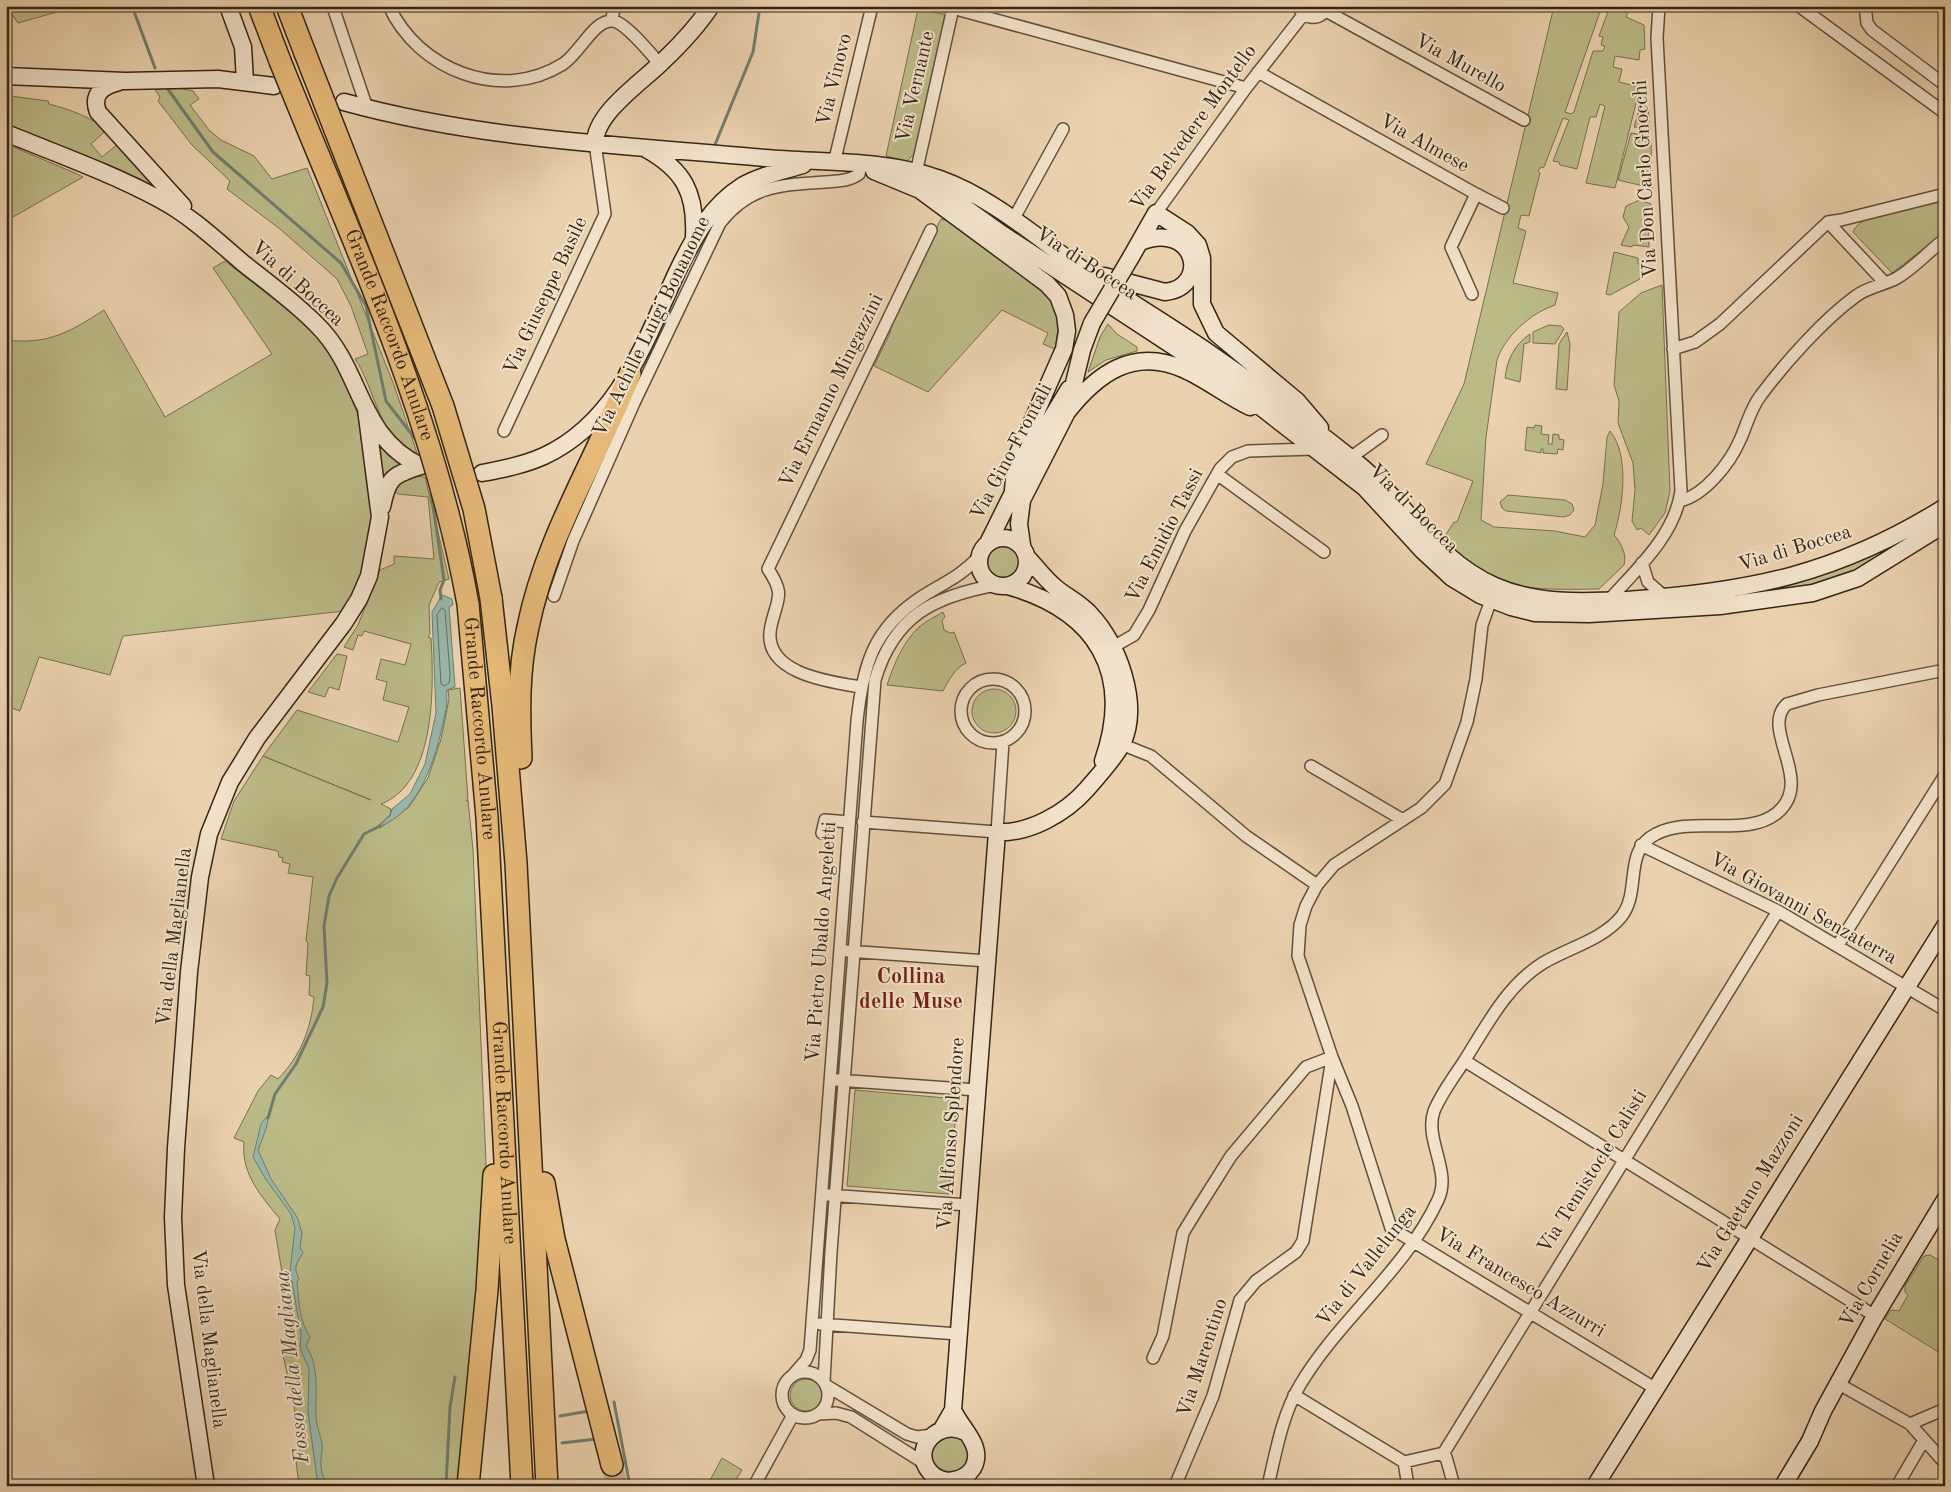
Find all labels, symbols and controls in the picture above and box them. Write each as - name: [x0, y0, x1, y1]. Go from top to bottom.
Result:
- street label: Via Vernante: [893, 29, 939, 145]
- street label: Via Murello: [1411, 31, 1509, 97]
- street label: Via Vinovo: [814, 32, 856, 128]
- street label: Via Belvedere Montello: [1127, 41, 1261, 215]
- street label: Via Don Carlo Gnocchi: [1631, 79, 1661, 279]
- street label: Via Almese: [1376, 111, 1472, 177]
- street label: Via Achille Luigi Bonanome: [590, 213, 714, 441]
- street label: Via Giuseppe Basile: [501, 214, 591, 378]
- street label: Via di Boccea: [1031, 224, 1141, 304]
- street label: Grande Raccordo Anulare: [340, 227, 437, 443]
- street label: Via di Boccea: [247, 237, 347, 331]
- street label: Via Ermanno Mingazzini: [776, 291, 888, 491]
- street label: Via Gino Frontali: [968, 380, 1056, 524]
- street label: Via di Boccea: [1365, 461, 1462, 558]
- street label: Via Emidio Tassi: [1123, 466, 1207, 606]
- street label: Via di Boccea: [1736, 522, 1854, 576]
- street label: Grande Raccordo Anulare: [459, 616, 498, 841]
- street label: Via Pietro Ubaldo Angeletti: [804, 821, 840, 1063]
- street label: Via della Maglianella: [154, 846, 196, 1028]
- street label: Via Giovanni Senzaterra: [1706, 849, 1900, 969]
- district label: Collina delle Muse: [859, 966, 963, 1013]
- street label: Grande Raccordo Anulare: [488, 1020, 519, 1245]
- street label: Via Alfonso Splendore: [935, 1037, 969, 1231]
- street label: Via Temistocle Calisti: [1535, 1087, 1651, 1257]
- street label: Via Gaetano Mazzoni: [1694, 1111, 1808, 1277]
- street label: Via di Vallelunga: [1314, 1201, 1421, 1331]
- street label: Via Francesco Azzurri: [1432, 1224, 1608, 1342]
- street label: Via Cornelia: [1836, 1228, 1908, 1332]
- street label: Via della Maglianella: [187, 1248, 229, 1430]
- water label: Fosso della Magliana: [272, 1269, 314, 1466]
- street label: Via Marentino: [1174, 1296, 1232, 1420]

